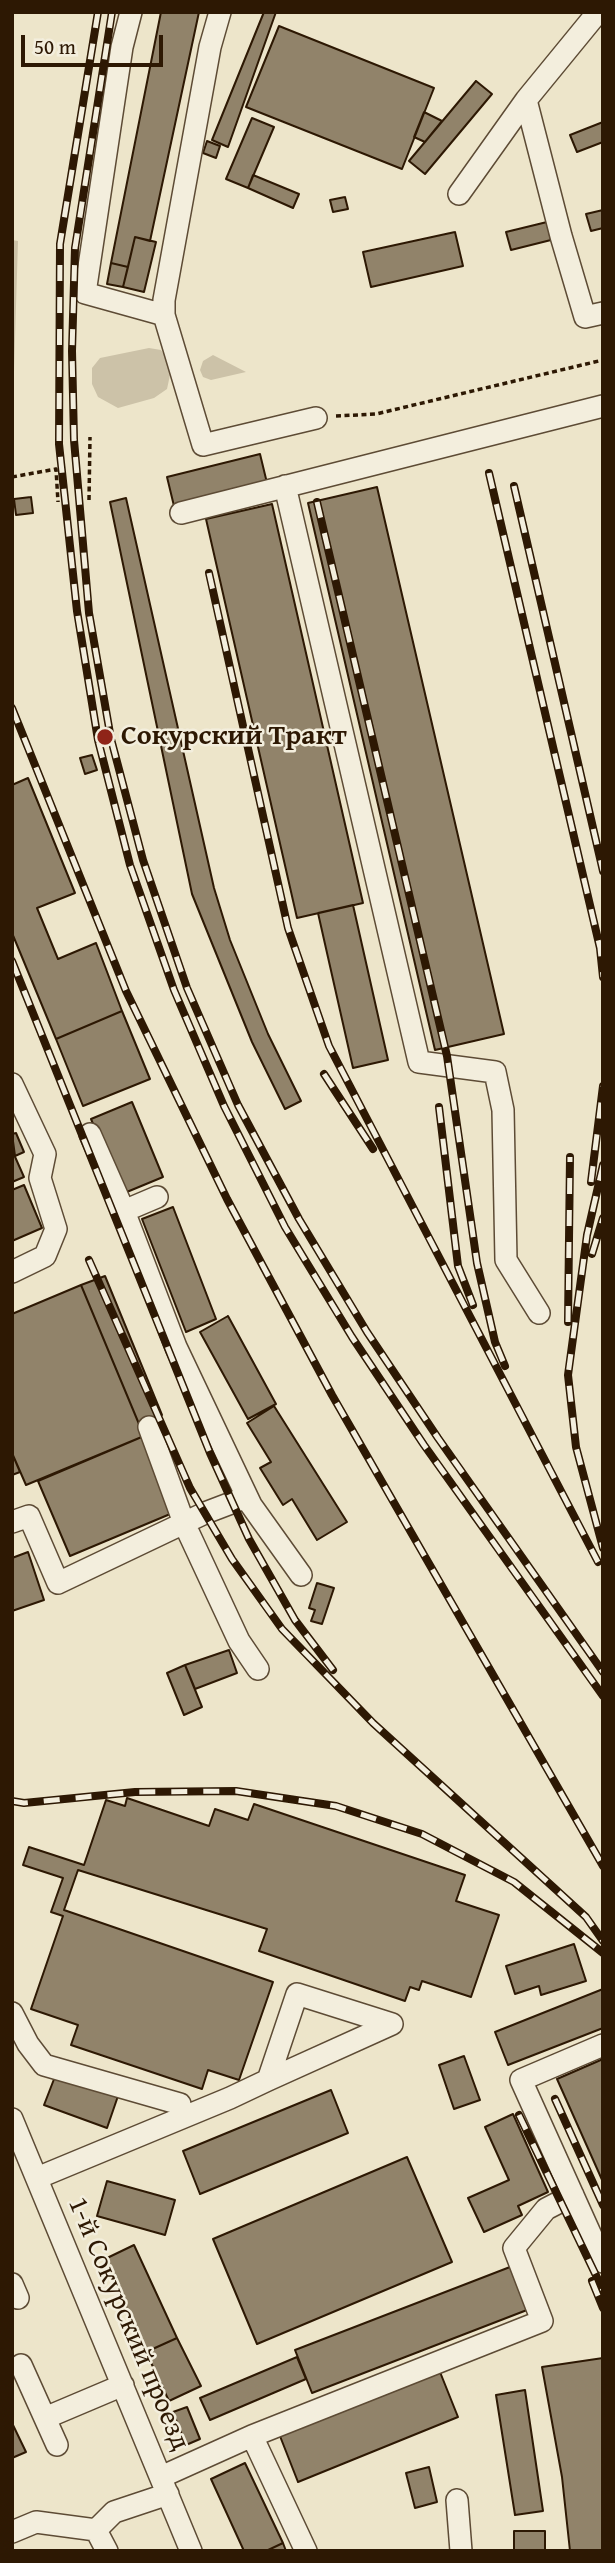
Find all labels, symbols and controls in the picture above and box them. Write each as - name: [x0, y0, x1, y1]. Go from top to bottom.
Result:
- scale bar: [24, 21, 166, 65]
- text: 50 m: [34, 31, 76, 62]
- place label: Сокурский Тракт: [121, 720, 347, 754]
- marker: Сокурский Тракт: [95, 727, 115, 747]
- street label: 1-й Сокурский проезд: [59, 2192, 197, 2456]

